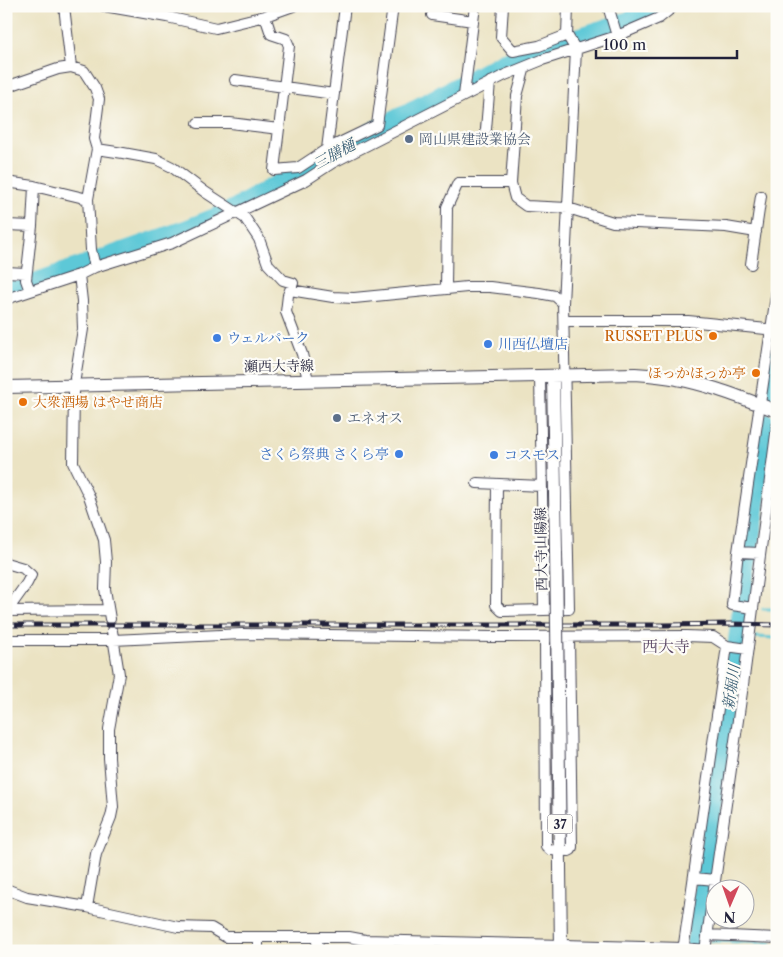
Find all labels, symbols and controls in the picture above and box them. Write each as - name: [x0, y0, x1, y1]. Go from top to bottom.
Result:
- scale bar: [596, 28, 737, 60]
- text: 100 m: [603, 35, 646, 54]
- place label: 岡山県建設業協会: [419, 130, 531, 148]
- water label: 三膳樋: [310, 133, 361, 173]
- marker: 岡山県建設業協会: [403, 133, 415, 145]
- place label: RUSSET PLUS: [605, 327, 703, 345]
- place label: ウェルパーク: [227, 329, 309, 347]
- marker: RUSSET PLUS: [707, 330, 719, 342]
- marker: ウェルパーク: [211, 332, 223, 344]
- place label: 川西仏壇店: [498, 335, 568, 353]
- marker: 川西仏壇店: [482, 338, 494, 350]
- street label: 瀬西大寺線: [244, 356, 314, 376]
- place label: ほっかほっか亭: [648, 364, 746, 382]
- marker: ほっかほっか亭: [750, 367, 762, 379]
- place label: 大衆酒場 はやせ商店: [33, 393, 163, 411]
- marker: 大衆酒場 はやせ商店: [17, 396, 29, 408]
- place label: エネオス: [347, 409, 403, 427]
- marker: エネオス: [331, 412, 343, 424]
- place label: さくら祭典 さくら亭: [259, 445, 389, 463]
- place label: コスモス: [504, 446, 560, 464]
- marker: さくら祭典 さくら亭: [393, 448, 405, 460]
- marker: コスモス: [488, 449, 500, 461]
- street label: 西大寺山陽線: [531, 507, 551, 591]
- district label: 西大寺: [642, 636, 690, 656]
- water label: 新堀川: [718, 661, 744, 711]
- road number: 37: [548, 814, 572, 834]
- north arrow: [706, 880, 756, 930]
- text: N: [723, 908, 736, 926]

